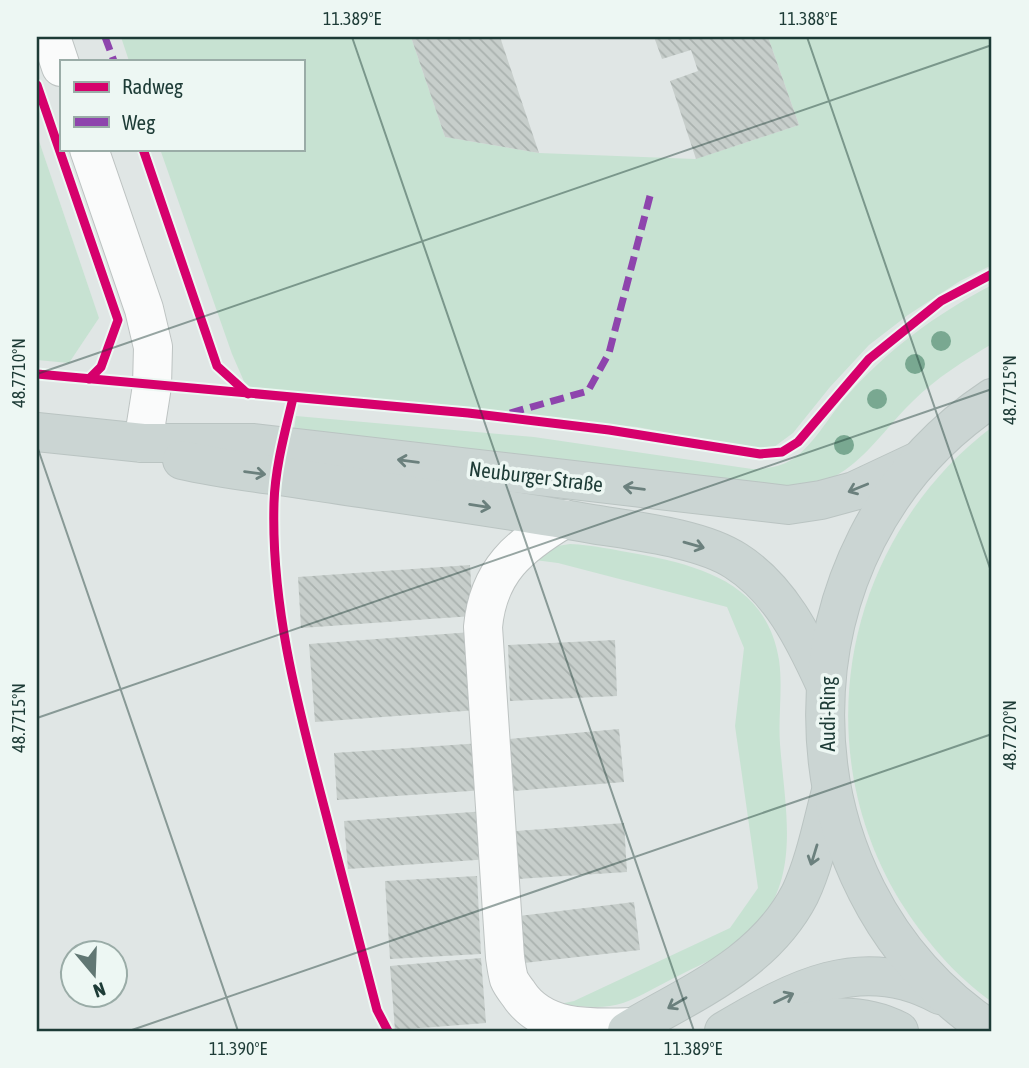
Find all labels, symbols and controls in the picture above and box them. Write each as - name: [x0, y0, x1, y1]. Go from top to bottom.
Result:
- text: 11.389°E: [323, 8, 381, 29]
- text: 11.388°E: [779, 8, 837, 29]
- legend: [60, 60, 304, 150]
- text: Radweg: [122, 74, 183, 98]
- text: Weg: [122, 110, 155, 134]
- text: 48.7710°N: [8, 338, 29, 408]
- text: 48.7715°N: [999, 355, 1020, 425]
- one-way arrow: [397, 454, 420, 467]
- street label: Neuburger Straße: [468, 456, 604, 496]
- one-way arrow: [243, 467, 266, 480]
- one-way arrow: [623, 481, 646, 494]
- one-way arrow: [848, 483, 869, 496]
- one-way arrow: [468, 500, 491, 513]
- one-way arrow: [683, 539, 705, 552]
- street label: Audi-Ring: [815, 676, 839, 752]
- text: 48.7715°N: [8, 683, 29, 753]
- text: 48.7720°N: [999, 700, 1020, 770]
- one-way arrow: [806, 844, 819, 866]
- north arrow: [60, 939, 130, 1009]
- text: N: [91, 978, 108, 1002]
- one-way arrow: [773, 990, 794, 1004]
- one-way arrow: [667, 997, 688, 1010]
- text: 11.390°E: [209, 1038, 267, 1059]
- text: 11.389°E: [664, 1038, 722, 1059]

